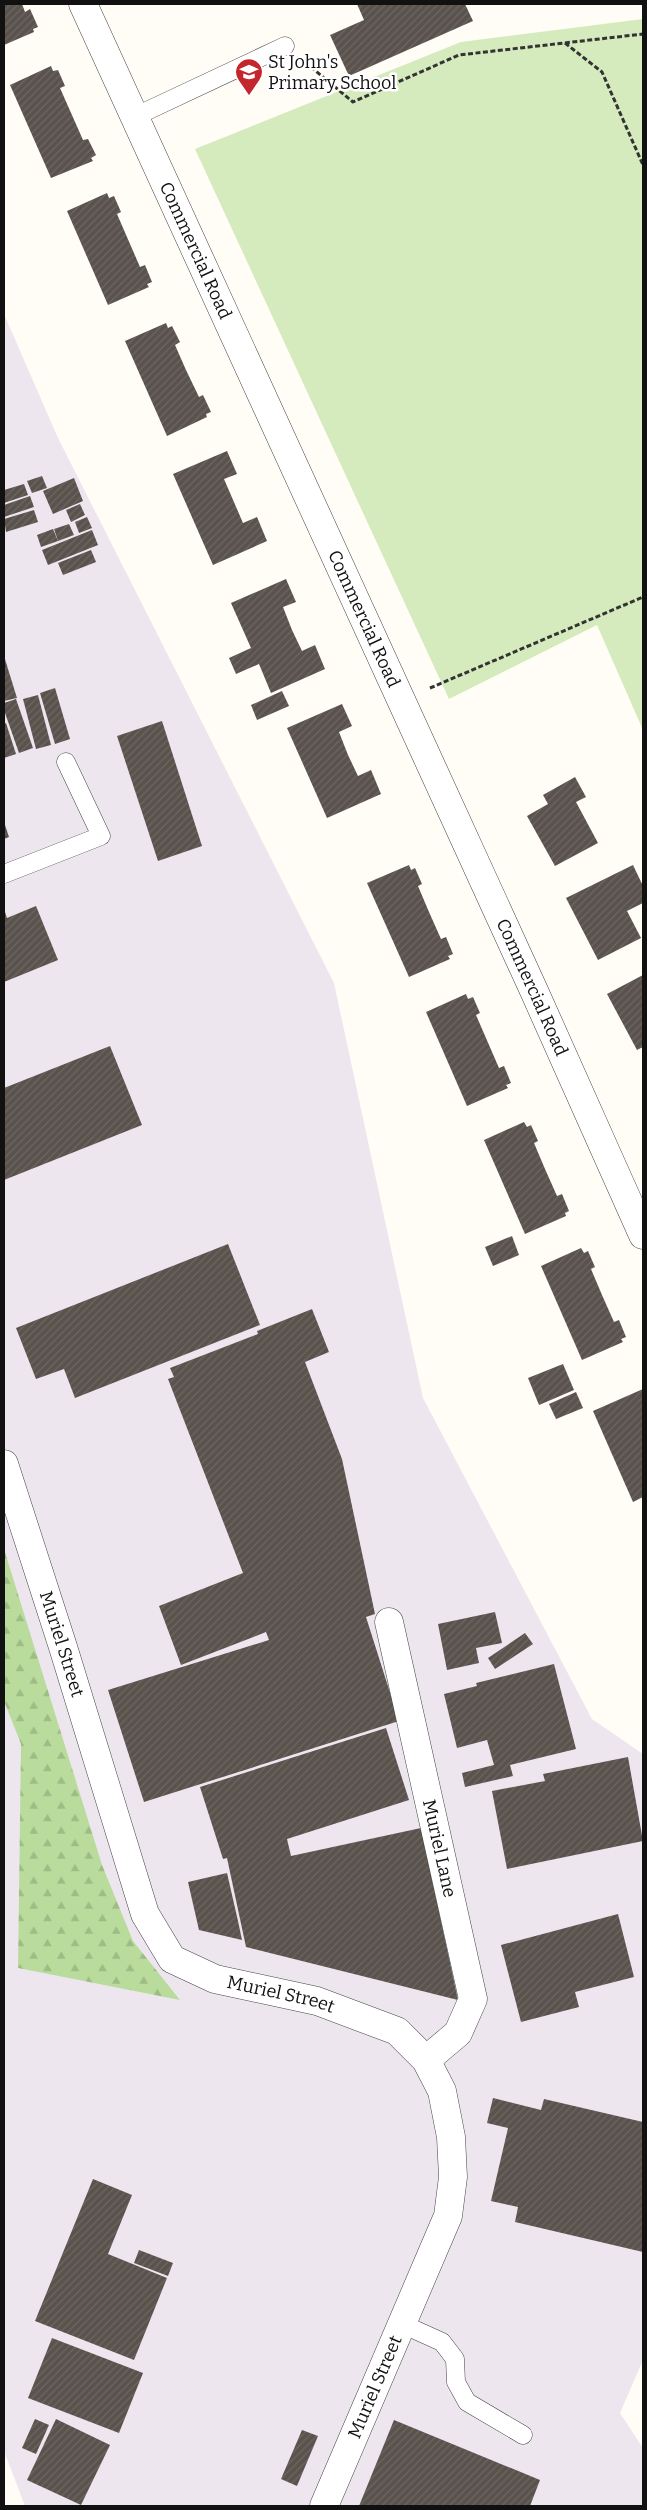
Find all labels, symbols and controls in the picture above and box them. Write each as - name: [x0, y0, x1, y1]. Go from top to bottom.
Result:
- place label: St John's Primary School: [268, 51, 397, 94]
- school or university icon: St John's Primary School: [234, 57, 264, 96]
- street label: Commercial Road: [155, 178, 237, 323]
- street label: Commercial Road: [323, 547, 405, 691]
- street label: Commercial Road: [491, 915, 573, 1060]
- street label: Muriel Street: [35, 1588, 89, 1700]
- street label: Muriel Lane: [418, 1797, 461, 1900]
- street label: Muriel Street: [225, 1971, 338, 2018]
- street label: Muriel Street: [343, 2332, 407, 2442]

